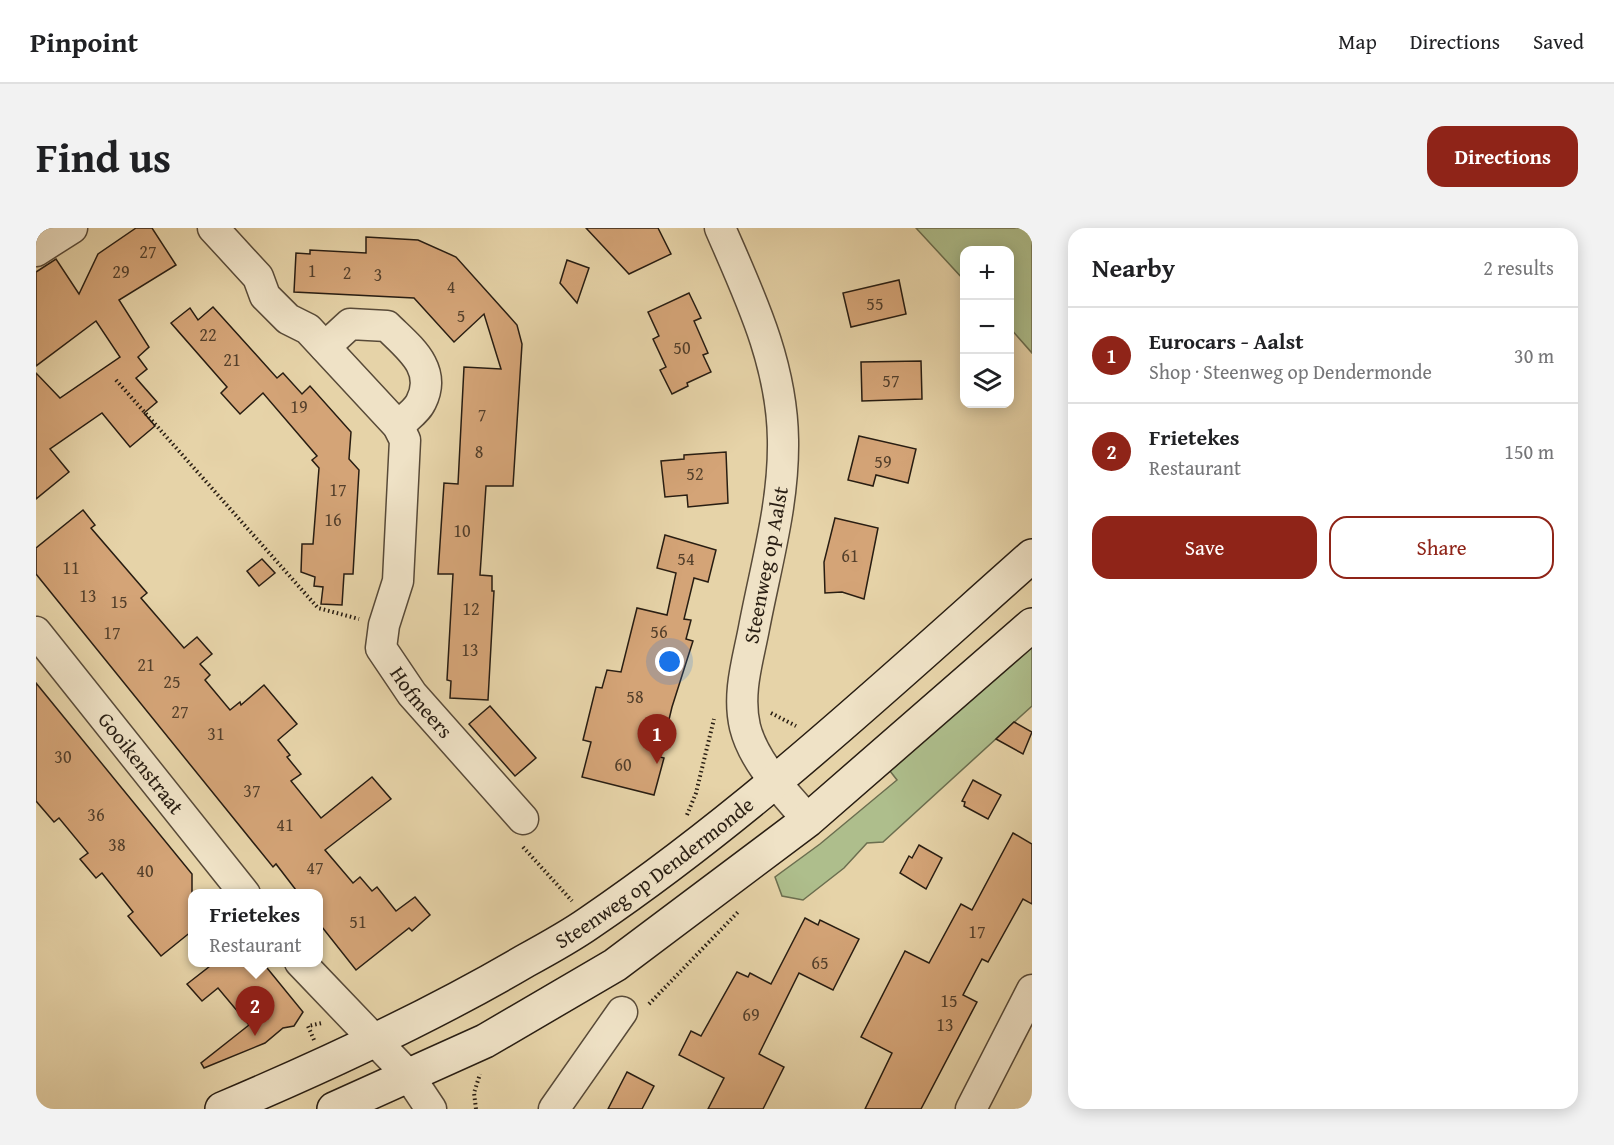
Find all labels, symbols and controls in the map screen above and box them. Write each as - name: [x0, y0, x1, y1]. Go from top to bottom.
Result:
- text: Pinpoint: [30, 21, 138, 62]
- text: Map: [1338, 26, 1377, 57]
- text: Directions: [1410, 26, 1500, 57]
- text: Saved: [1533, 26, 1584, 57]
- text: Find us: [36, 126, 171, 187]
- button: Directions: [1427, 126, 1578, 187]
- house number: 27: [139, 238, 157, 265]
- map controls: [960, 246, 1014, 408]
- button: +: [960, 246, 1014, 300]
- text: Nearby: [1092, 248, 1175, 287]
- text: 2 results: [1483, 253, 1554, 282]
- house number: 1: [308, 257, 316, 284]
- house number: 29: [112, 258, 130, 285]
- house number: 2: [343, 259, 351, 286]
- house number: 3: [374, 261, 382, 288]
- house number: 4: [447, 273, 455, 300]
- house number: 55: [866, 290, 884, 317]
- button: −: [960, 300, 1014, 354]
- house number: 5: [457, 302, 465, 329]
- house number: 22: [199, 321, 217, 348]
- text: Eurocars - Aalst: [1149, 325, 1303, 357]
- house number: 50: [673, 334, 691, 361]
- text: 1: [1106, 341, 1117, 370]
- text: 30 m: [1514, 341, 1554, 370]
- house number: 21: [223, 346, 241, 373]
- button: layers: [960, 354, 1014, 408]
- text: Shop · Steenweg op Dendermonde: [1149, 357, 1432, 386]
- house number: 57: [882, 367, 900, 394]
- house number: 19: [290, 393, 308, 420]
- house number: 7: [478, 401, 486, 428]
- text: Frietekes: [1149, 421, 1240, 453]
- text: 2: [1106, 437, 1117, 466]
- text: 150 m: [1504, 437, 1554, 466]
- house number: 8: [475, 438, 483, 465]
- house number: 59: [874, 448, 892, 475]
- text: Restaurant: [1149, 453, 1241, 482]
- house number: 52: [686, 460, 704, 487]
- house number: 17: [329, 476, 347, 503]
- street label: Steenweg op Aalst: [735, 483, 796, 646]
- house number: 16: [324, 506, 342, 533]
- button: Save: [1092, 516, 1317, 579]
- button: Share: [1329, 516, 1554, 579]
- house number: 10: [453, 517, 471, 544]
- house number: 61: [841, 542, 859, 569]
- house number: 54: [677, 545, 695, 572]
- house number: 11: [62, 554, 80, 581]
- house number: 13: [79, 582, 97, 609]
- house number: 15: [110, 588, 128, 615]
- house number: 12: [462, 595, 480, 622]
- house number: 56: [650, 618, 668, 645]
- house number: 17: [103, 619, 121, 646]
- house number: 13: [461, 636, 479, 663]
- your location: [655, 647, 684, 676]
- house number: 21: [137, 651, 155, 678]
- street label: Hofmeers: [383, 660, 460, 745]
- house number: 25: [163, 668, 181, 695]
- house number: 58: [626, 683, 644, 710]
- house number: 27: [171, 698, 189, 725]
- street label: Gooikenstraat: [91, 705, 192, 821]
- pin: 1: [638, 714, 676, 764]
- house number: 31: [207, 720, 225, 747]
- house number: 30: [54, 743, 72, 770]
- house number: 60: [614, 751, 632, 778]
- house number: 37: [243, 777, 261, 804]
- street label: Steenweg op Dendermonde: [549, 789, 760, 956]
- house number: 36: [87, 801, 105, 828]
- house number: 41: [276, 811, 294, 838]
- house number: 38: [108, 831, 126, 858]
- house number: 47: [306, 854, 324, 881]
- house number: 40: [136, 857, 154, 884]
- popup: [188, 889, 323, 967]
- text: Frietekes: [210, 898, 300, 930]
- house number: 51: [349, 908, 367, 935]
- house number: 17: [968, 918, 986, 945]
- text: Restaurant: [210, 930, 301, 959]
- house number: 65: [811, 949, 829, 976]
- pin: 2: [236, 986, 274, 1036]
- house number: 15: [940, 987, 958, 1014]
- house number: 69: [742, 1001, 760, 1028]
- house number: 13: [936, 1011, 954, 1038]

